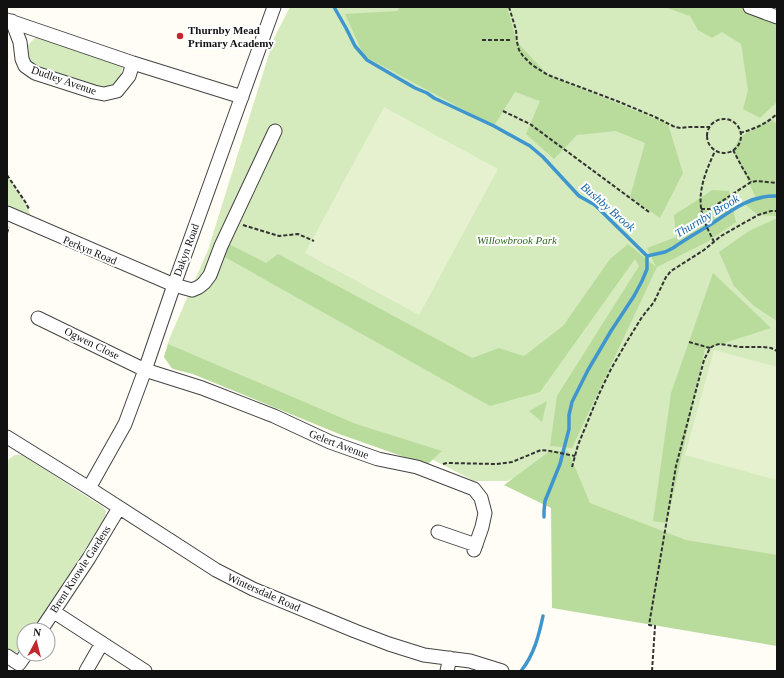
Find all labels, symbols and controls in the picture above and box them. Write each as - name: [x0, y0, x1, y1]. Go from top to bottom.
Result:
- place label: Thurnby Mead Primary Academy: [188, 24, 274, 49]
- marker: Thurnby Mead Primary Academy: [175, 31, 185, 41]
- street label: Dudley Avenue: [30, 63, 98, 97]
- water label: Bushby Brook: [578, 180, 638, 235]
- water label: Thurnby Brook: [672, 191, 742, 241]
- street label: Dakyn Road: [171, 221, 201, 278]
- street label: Perkyn Road: [61, 233, 119, 267]
- park label: Willowbrook Park: [477, 234, 558, 246]
- street label: Ogwen Close: [63, 325, 122, 362]
- street label: Gelert Avenue: [307, 427, 371, 461]
- street label: Brent Knowle Gardens: [47, 523, 113, 615]
- street label: Wintersdale Road: [226, 571, 303, 614]
- north arrow: [16, 622, 56, 662]
- text: N: [33, 626, 42, 639]

